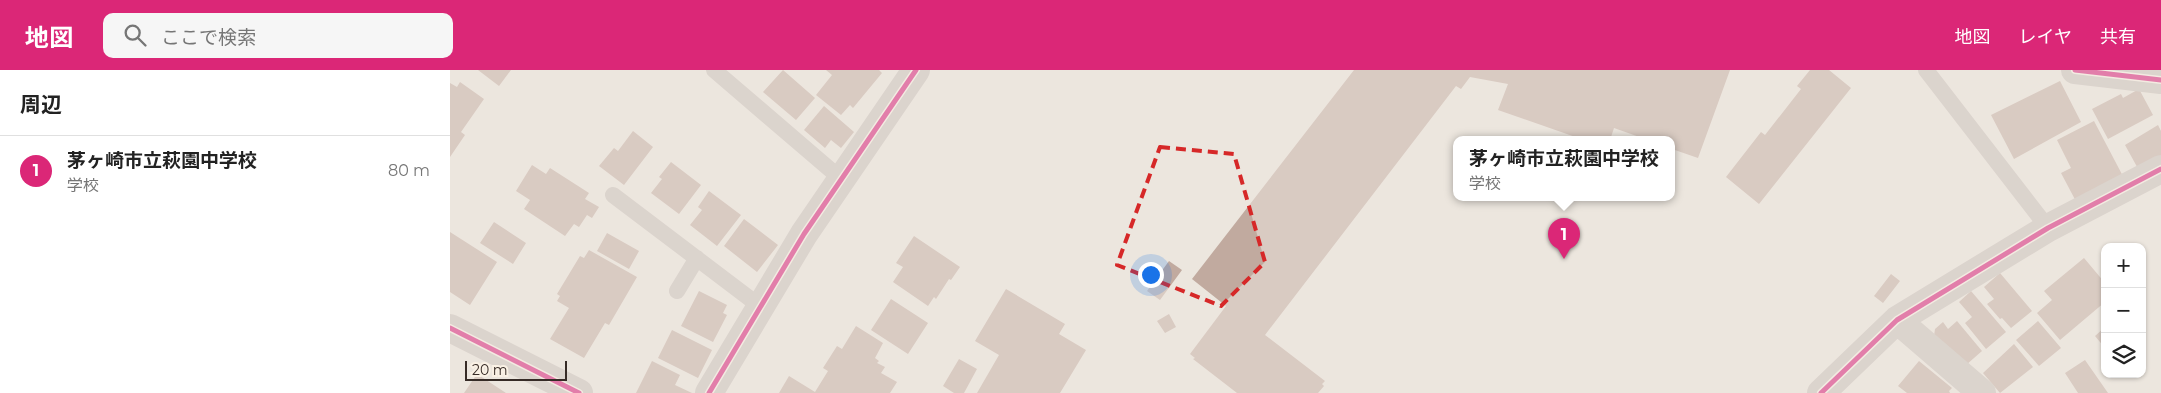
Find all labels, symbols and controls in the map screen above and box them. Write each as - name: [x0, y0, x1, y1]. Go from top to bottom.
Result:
- search box: [103, 13, 453, 58]
- icon: search: [121, 21, 149, 49]
- text: 地図: [25, 23, 73, 52]
- text: ここで検索: [161, 26, 256, 49]
- text: 地図: [1955, 26, 1991, 48]
- text: レイヤ: [2019, 26, 2072, 48]
- text: 共有: [2100, 26, 2136, 48]
- text: 周辺: [20, 92, 62, 117]
- popup: [1453, 136, 1675, 201]
- text: 茅ヶ崎市立萩園中学校: [1469, 147, 1659, 170]
- text: 茅ヶ崎市立萩園中学校: [67, 149, 257, 172]
- text: 1: [33, 161, 39, 180]
- text: 80 m: [388, 161, 430, 180]
- text: 学校: [1469, 174, 1501, 193]
- text: 学校: [67, 176, 99, 195]
- pin: 1: [1548, 218, 1580, 259]
- map controls: [2101, 243, 2146, 378]
- button: +: [2101, 243, 2146, 288]
- your location: [1138, 262, 1164, 288]
- button: −: [2101, 288, 2146, 333]
- button: layers: [2101, 333, 2146, 378]
- scale bar: [465, 358, 568, 381]
- text: 20 m: [472, 361, 508, 379]

